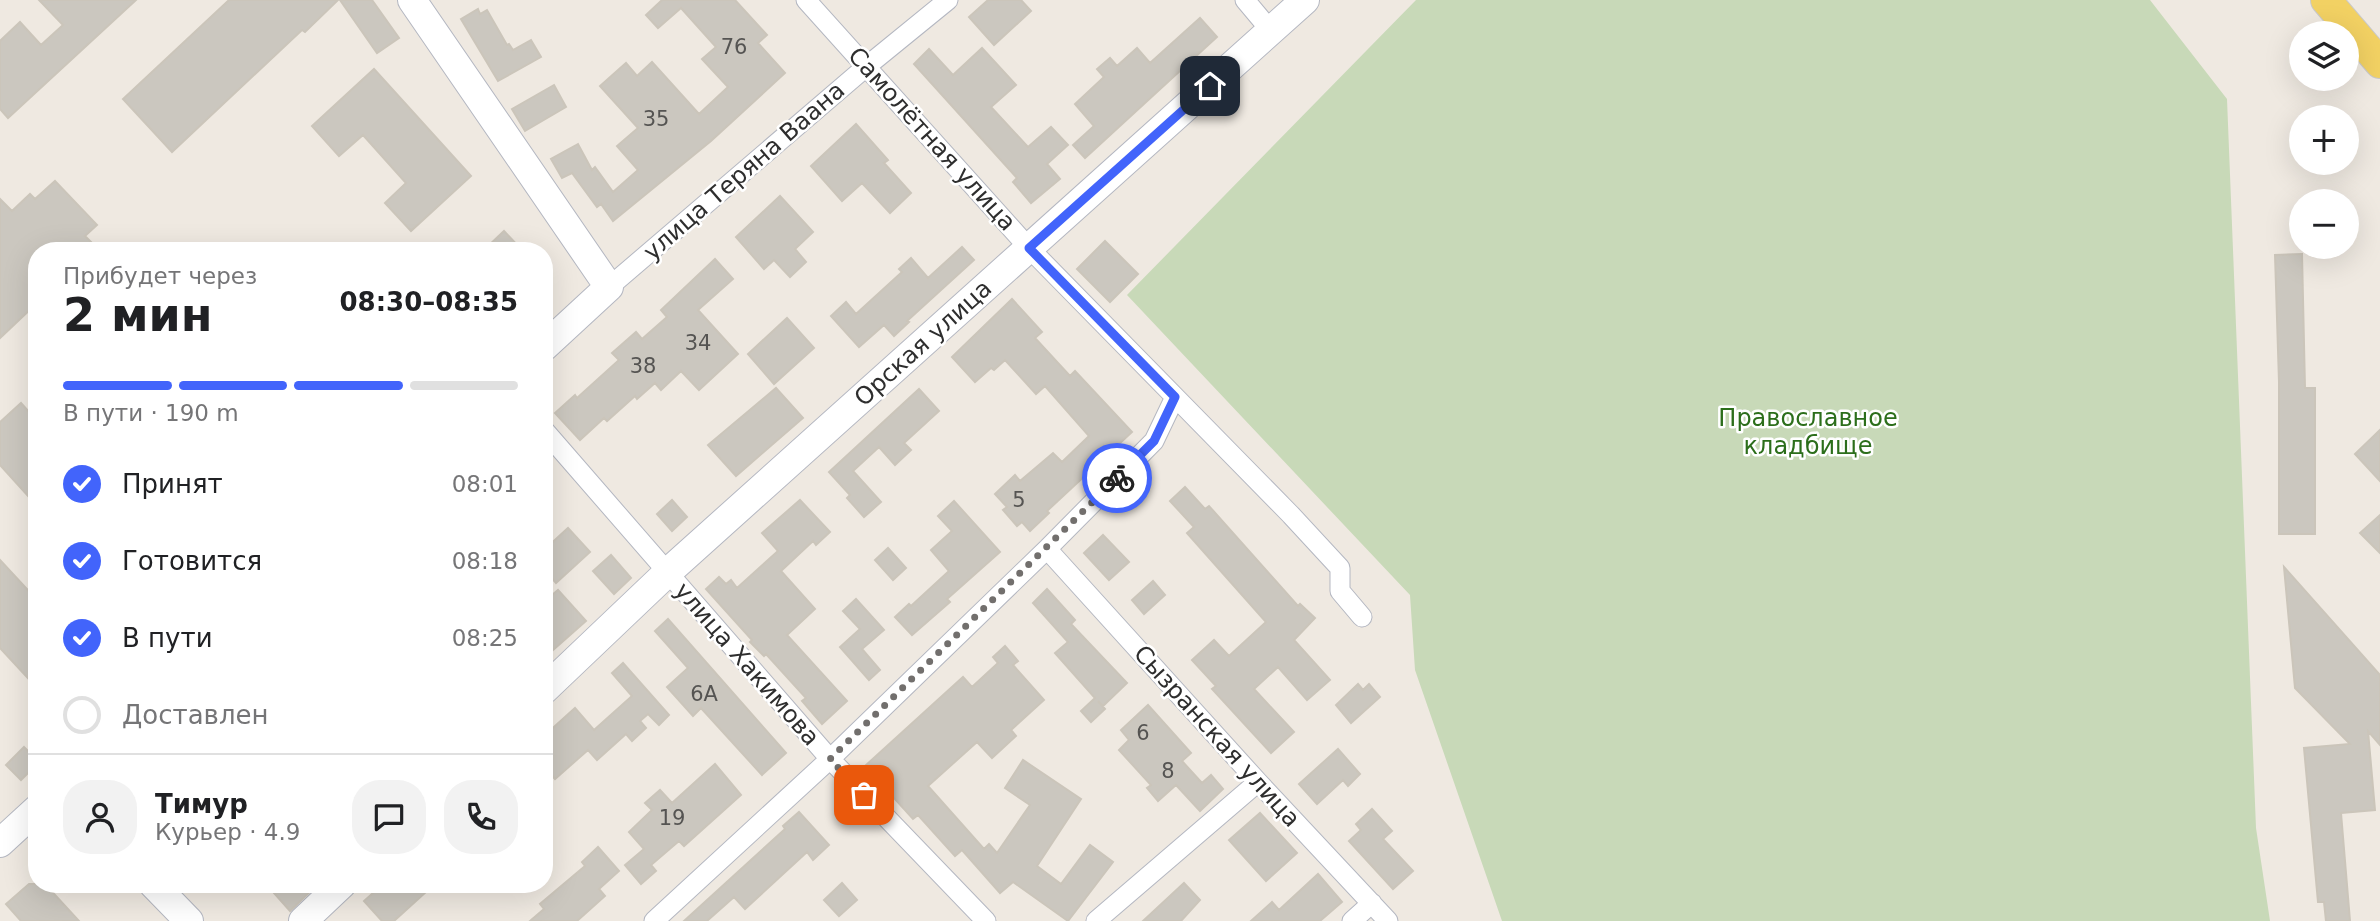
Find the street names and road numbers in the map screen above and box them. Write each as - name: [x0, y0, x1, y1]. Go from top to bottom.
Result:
- street label: Самолётная улица: [842, 42, 1022, 236]
- street label: улица Теряна Ваана: [638, 76, 850, 266]
- street label: Орская улица: [849, 274, 997, 412]
- street label: улица Хакимова: [669, 577, 825, 751]
- street label: Сызранская улица: [1128, 639, 1306, 833]

